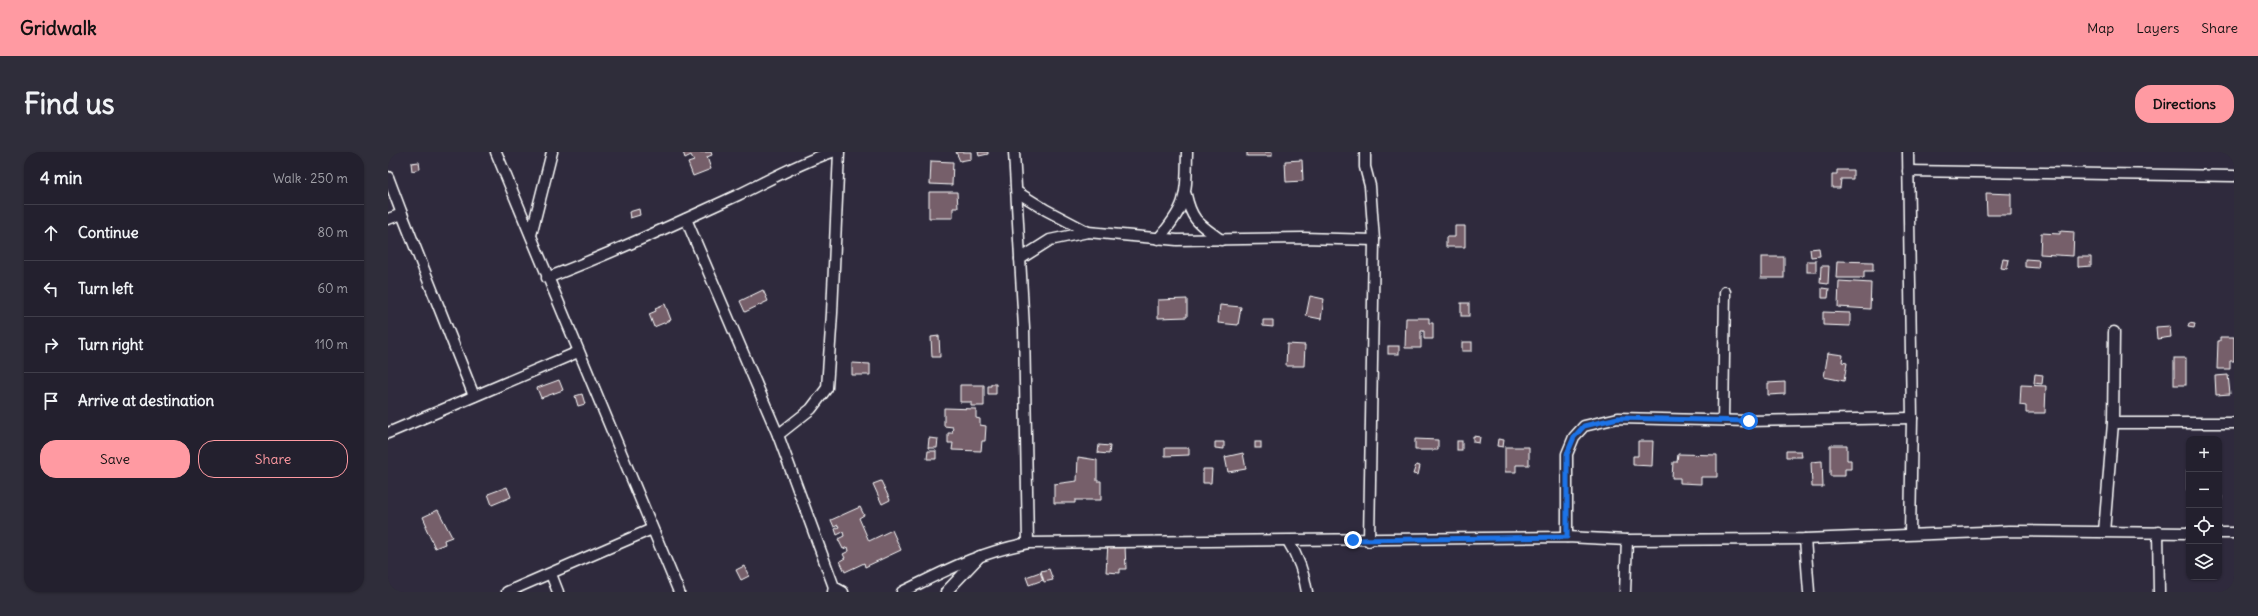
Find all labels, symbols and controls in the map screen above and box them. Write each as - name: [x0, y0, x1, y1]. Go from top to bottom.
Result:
- text: Gridwalk: [20, 16, 97, 40]
- text: Map: [2087, 19, 2114, 37]
- text: Layers: [2136, 19, 2179, 37]
- text: Share: [2201, 19, 2238, 37]
- button: Directions: [2135, 85, 2234, 123]
- text: Find us: [24, 86, 115, 122]
- text: 4 min: [40, 167, 82, 189]
- text: Walk · 250 m: [273, 170, 348, 187]
- icon: ahead: [40, 222, 62, 244]
- text: Continue: [78, 223, 139, 242]
- text: 80 m: [317, 224, 348, 241]
- icon: left: [40, 278, 62, 300]
- text: Turn left: [78, 279, 133, 298]
- text: 60 m: [317, 280, 348, 297]
- icon: right: [40, 334, 62, 356]
- text: Turn right: [78, 335, 143, 354]
- text: 110 m: [315, 336, 348, 353]
- icon: arrive: [40, 390, 62, 412]
- text: Arrive at destination: [78, 391, 214, 410]
- route start: [1740, 412, 1758, 430]
- map controls: [2186, 436, 2222, 580]
- button: +: [2186, 436, 2222, 472]
- button: Save: [40, 440, 190, 478]
- button: Share: [198, 440, 348, 478]
- button: −: [2186, 472, 2222, 508]
- button: locate: [2186, 508, 2222, 544]
- route end: [1344, 531, 1362, 549]
- button: layers: [2186, 544, 2222, 580]

